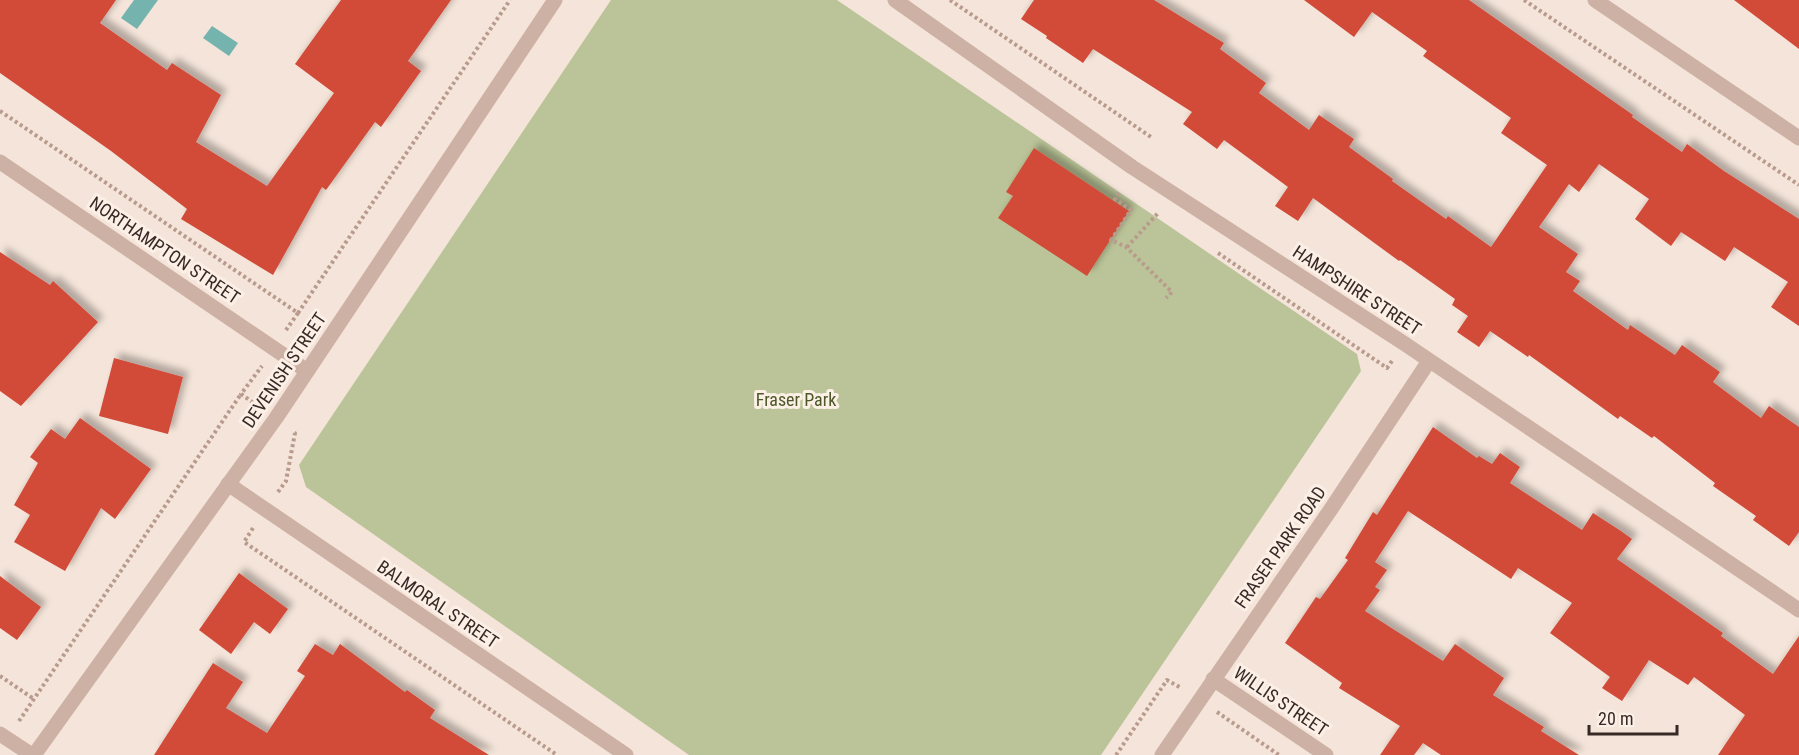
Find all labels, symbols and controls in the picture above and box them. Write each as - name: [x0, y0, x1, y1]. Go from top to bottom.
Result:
- street label: NORTHAMPTON STREET: [86, 192, 244, 308]
- street label: HAMPSHIRE STREET: [1289, 241, 1425, 339]
- street label: DEVENISH STREET: [238, 308, 330, 432]
- park label: Fraser Park: [756, 389, 836, 410]
- street label: FRASER PARK ROAD: [1230, 482, 1330, 612]
- street label: BALMORAL STREET: [373, 556, 503, 652]
- street label: WILLIS STREET: [1230, 662, 1332, 740]
- scale bar: [1589, 698, 1678, 736]
- text: 20 m: [1598, 708, 1633, 729]

